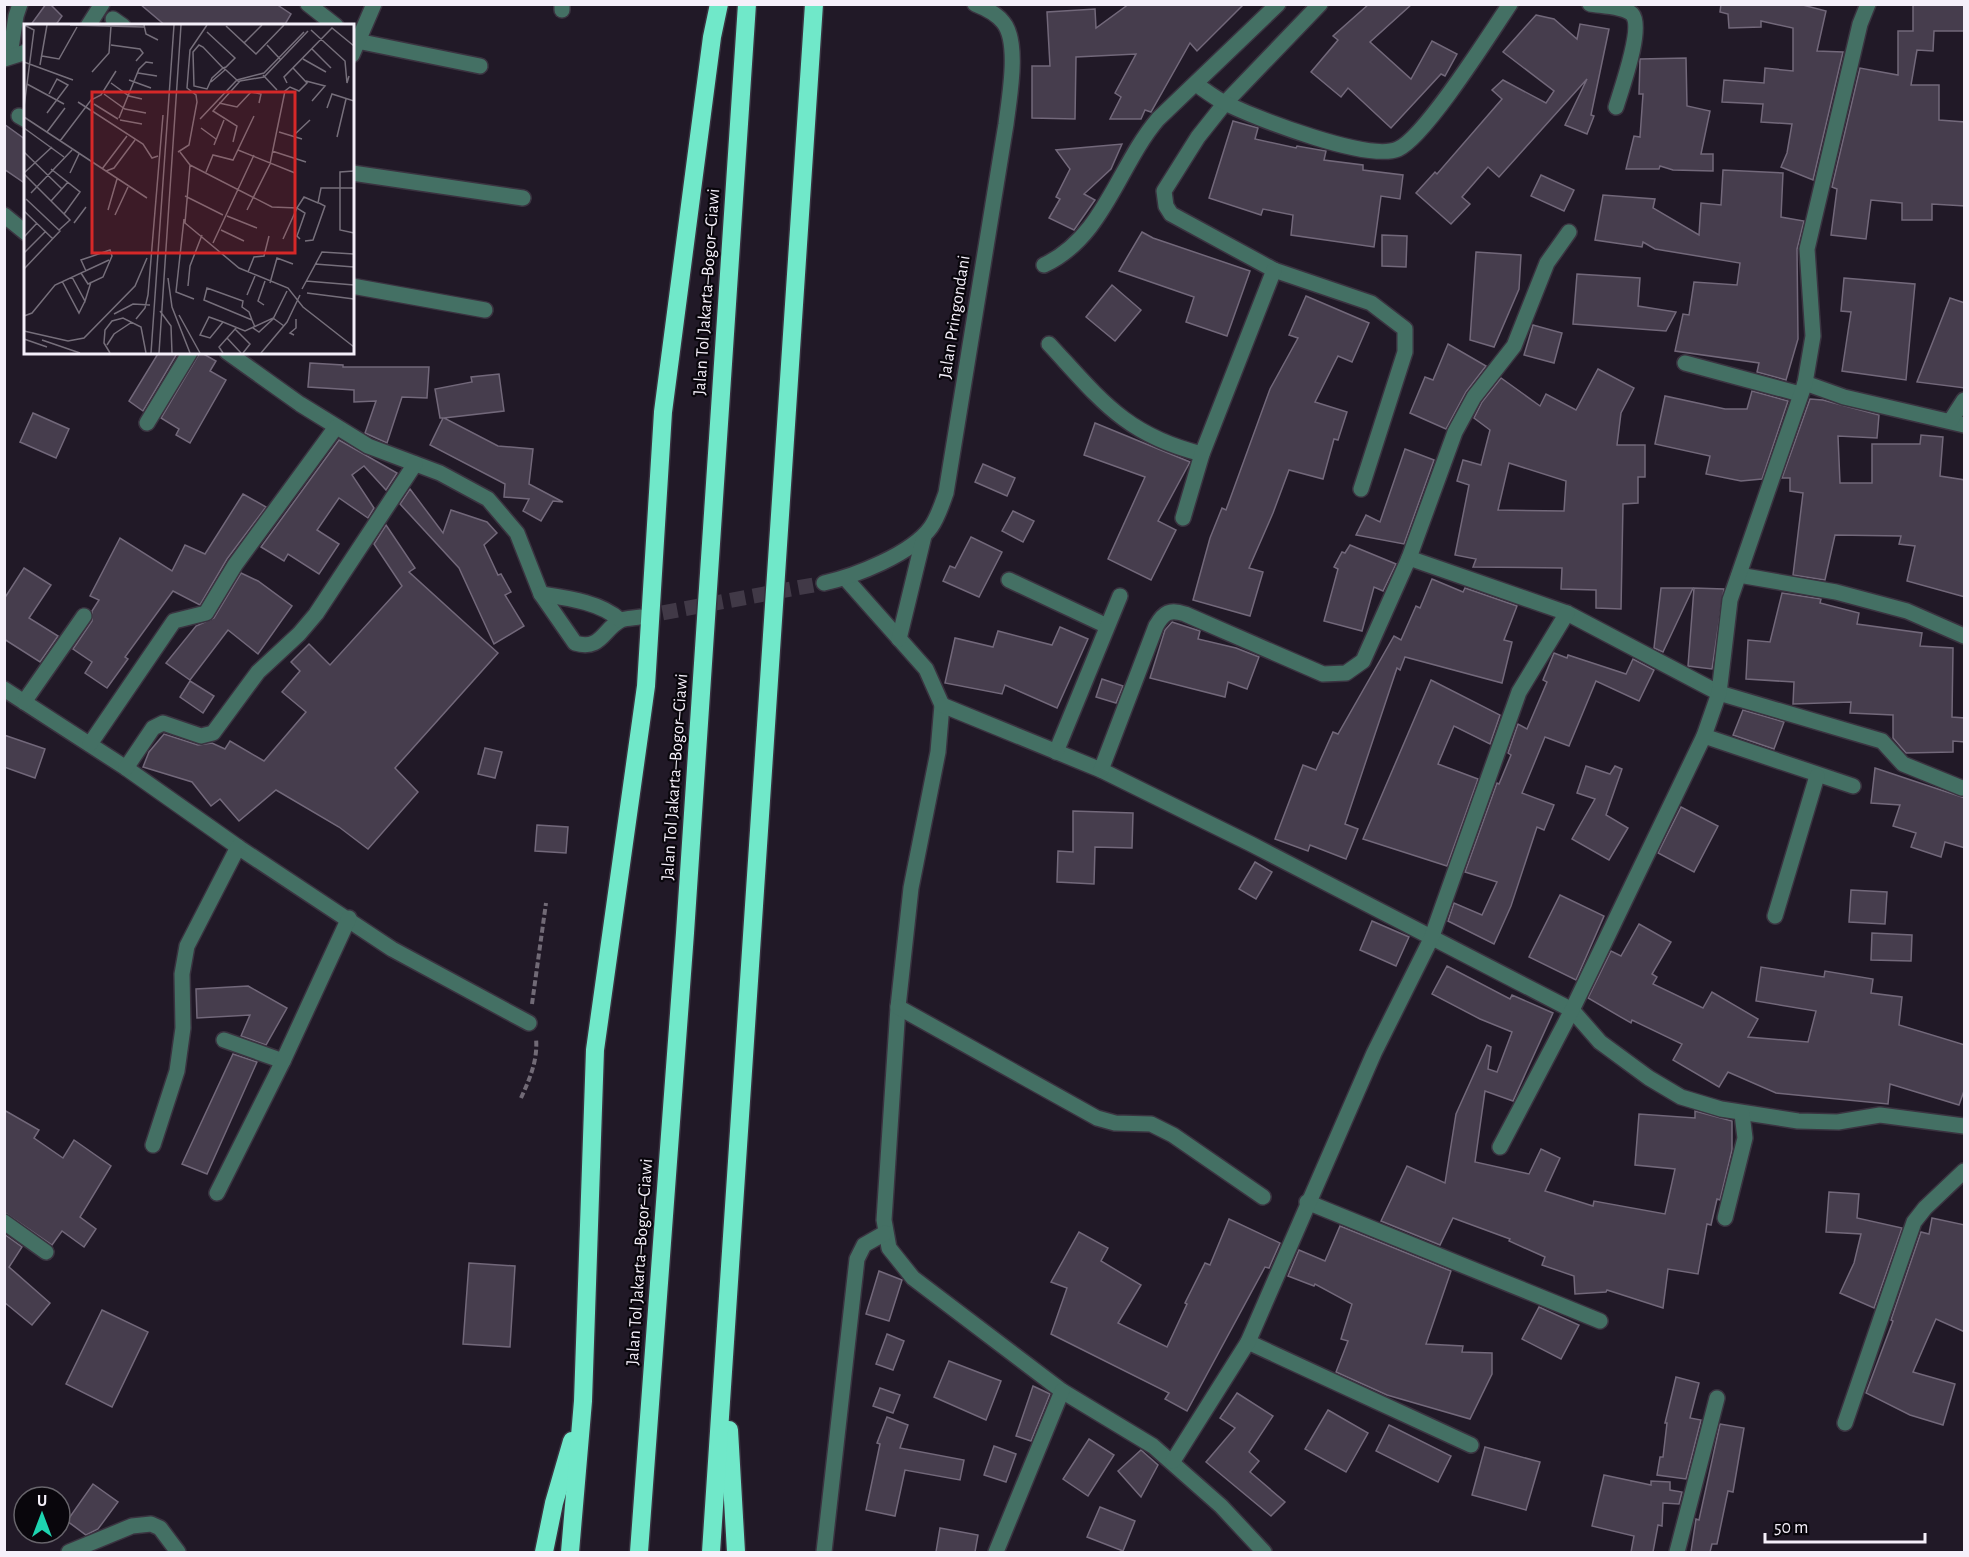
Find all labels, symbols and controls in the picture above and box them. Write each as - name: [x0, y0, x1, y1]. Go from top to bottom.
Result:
- inset map: [24, 24, 354, 354]
- street label: Jalan Tol Jakarta–Bogor–Ciawi: [691, 188, 723, 396]
- street label: Jalan Pringondani: [936, 254, 974, 380]
- street label: Jalan Tol Jakarta–Bogor–Ciawi: [659, 673, 691, 881]
- street label: Jalan Tol Jakarta–Bogor–Ciawi: [624, 1158, 656, 1366]
- north arrow: [12, 1485, 72, 1545]
- text: U: [37, 1493, 47, 1509]
- scale bar: [1765, 1506, 1926, 1544]
- text: 50 m: [1774, 1519, 1808, 1537]

